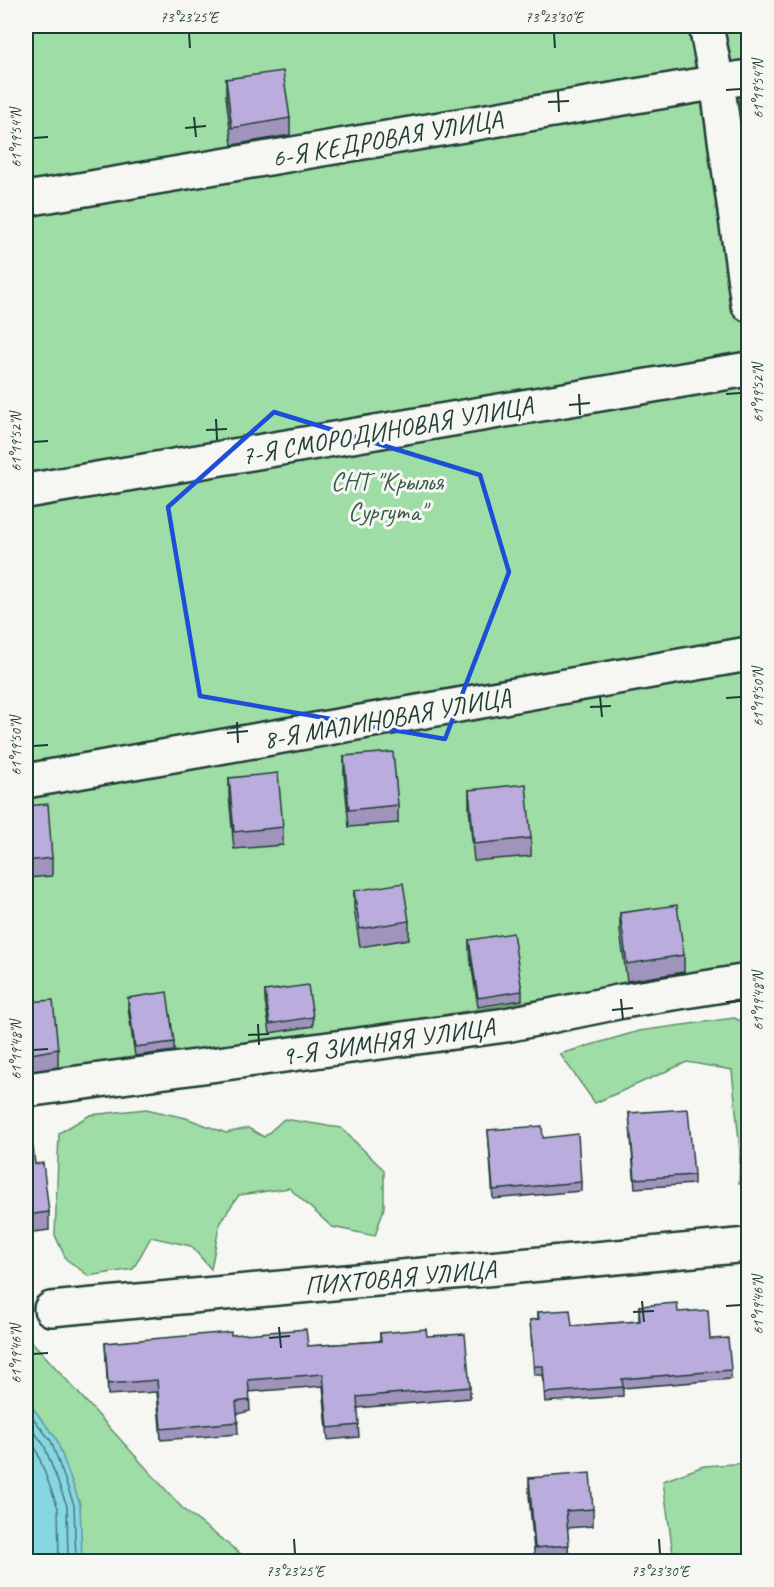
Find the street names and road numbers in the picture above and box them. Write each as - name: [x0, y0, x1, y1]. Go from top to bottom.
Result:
- street label: 6-Я КЕДРОВАЯ УЛИЦА: [269, 102, 506, 175]
- street label: 7-Я СМОРОДИНОВАЯ УЛИЦА: [239, 388, 537, 472]
- street label: 8-Я МАЛИНОВАЯ УЛИЦА: [261, 680, 514, 756]
- street label: 9-Я ЗИМНЯЯ УЛИЦА: [280, 1010, 498, 1073]
- street label: ПИХТОВАЯ УЛИЦА: [303, 1253, 499, 1302]

